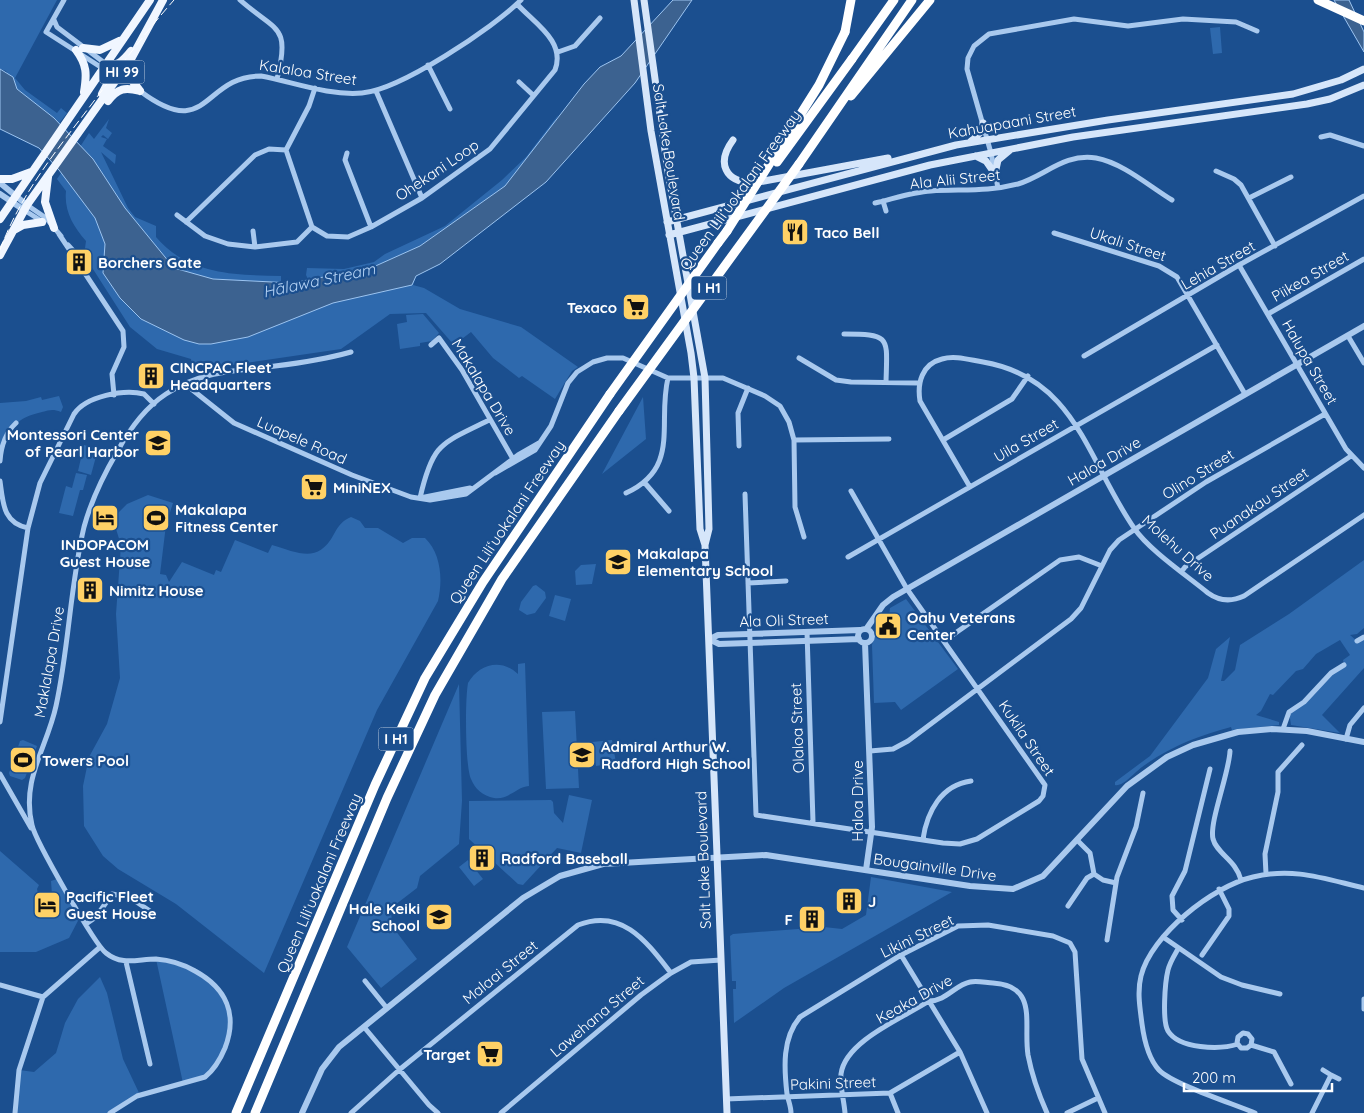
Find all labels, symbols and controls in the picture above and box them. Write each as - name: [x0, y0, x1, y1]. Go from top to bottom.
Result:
- street label: Kalaloa Street: [258, 55, 358, 89]
- road number: HI 99: [100, 61, 144, 84]
- street label: Salt Lake Boulevard: [649, 82, 689, 222]
- street label: Kahuapaani Street: [946, 101, 1078, 143]
- street label: Queen Liliʻuokalani Freeway: [675, 106, 805, 274]
- street label: Ohekani Loop: [392, 135, 482, 205]
- street label: Ala Alii Street: [909, 165, 1001, 193]
- restaurant icon: Taco Bell: [780, 217, 810, 247]
- place label: Taco Bell: [814, 223, 879, 242]
- street label: Ukali Street: [1087, 223, 1169, 265]
- street label: Lehia Street: [1178, 236, 1258, 294]
- street label: Piikea Street: [1268, 246, 1352, 306]
- building icon: Borchers Gate: [64, 247, 94, 277]
- place label: Borchers Gate: [98, 253, 202, 272]
- water label: Hālawa Stream: [261, 258, 377, 302]
- road number: I H1: [692, 276, 726, 300]
- supermarket icon: Texaco: [621, 292, 651, 322]
- place label: Texaco: [567, 298, 617, 317]
- street label: Halupa Street: [1278, 316, 1342, 408]
- street label: Makalapa Drive: [448, 335, 520, 439]
- place label: CINCPAC Fleet Headquarters: [170, 358, 272, 394]
- building icon: CINCPAC Fleet Headquarters: [136, 361, 166, 391]
- street label: Luapele Road: [254, 412, 350, 468]
- street label: Uila Street: [990, 414, 1062, 466]
- place label: Montessori Center of Pearl Harbor: [7, 425, 139, 461]
- school or university icon: Montessori Center of Pearl Harbor: [143, 428, 173, 458]
- street label: Haloa Drive: [1064, 432, 1144, 490]
- street label: Queen Liliʻuokalani Freeway: [445, 436, 569, 608]
- street label: Olino Street: [1159, 444, 1237, 504]
- street label: Puanakau Street: [1206, 463, 1312, 543]
- supermarket icon: MiniNEX: [299, 472, 329, 502]
- place label: MiniNEX: [333, 478, 391, 497]
- place label: Makalapa Fitness Center: [175, 500, 279, 536]
- hotel icon: INDOPACOM Guest House: [90, 503, 120, 533]
- sports icon: Makalapa Fitness Center: [141, 503, 171, 533]
- street label: Molehu Drive: [1138, 511, 1218, 585]
- place label: INDOPACOM Guest House: [60, 535, 150, 571]
- place label: Makalapa Elementary School: [637, 544, 773, 580]
- school or university icon: Makalapa Elementary School: [603, 547, 633, 577]
- building icon: Nimitz House: [75, 575, 105, 605]
- place label: Nimitz House: [109, 581, 204, 600]
- street label: Maklalapa Drive: [30, 605, 68, 719]
- place label: Oahu Veterans Center: [907, 608, 1015, 644]
- street label: Ala Oli Street: [739, 609, 829, 631]
- public building icon: Oahu Veterans Center: [873, 611, 903, 641]
- street label: Olaloa Street: [786, 682, 808, 774]
- street label: Kukila Street: [995, 696, 1059, 780]
- road number: I H1: [378, 728, 414, 751]
- place label: Admiral Arthur W. Radford High School: [601, 737, 751, 773]
- school or university icon: Admiral Arthur W. Radford High School: [567, 740, 597, 770]
- sports icon: Towers Pool: [8, 745, 38, 775]
- place label: Towers Pool: [42, 751, 129, 770]
- street label: Haloa Drive: [848, 760, 867, 842]
- street label: Queen Liliʻuokalani Freeway: [272, 790, 366, 976]
- street label: Salt Lake Boulevard: [691, 791, 715, 929]
- building icon: Radford Baseball: [467, 843, 497, 873]
- place label: Radford Baseball: [501, 849, 628, 868]
- street label: Bougainville Drive: [872, 849, 998, 885]
- building icon: J: [834, 886, 864, 916]
- place label: Pacific Fleet Guest House: [66, 887, 157, 923]
- hotel icon: Pacific Fleet Guest House: [32, 890, 62, 920]
- place label: J: [868, 892, 876, 911]
- place label: Hale Keiki School: [349, 899, 420, 935]
- school or university icon: Hale Keiki School: [424, 902, 454, 932]
- building icon: F: [797, 904, 827, 934]
- place label: F: [785, 910, 793, 929]
- street label: Likini Street: [877, 910, 957, 962]
- street label: Malaai Street: [458, 936, 542, 1008]
- street label: Keaka Drive: [872, 970, 956, 1028]
- street label: Lawehana Street: [546, 971, 648, 1061]
- supermarket icon: Target: [475, 1039, 505, 1069]
- place label: Target: [423, 1045, 471, 1064]
- scale bar: [1184, 1060, 1332, 1092]
- text: 200 m: [1192, 1068, 1236, 1087]
- street label: Pakini Street: [790, 1072, 876, 1094]

